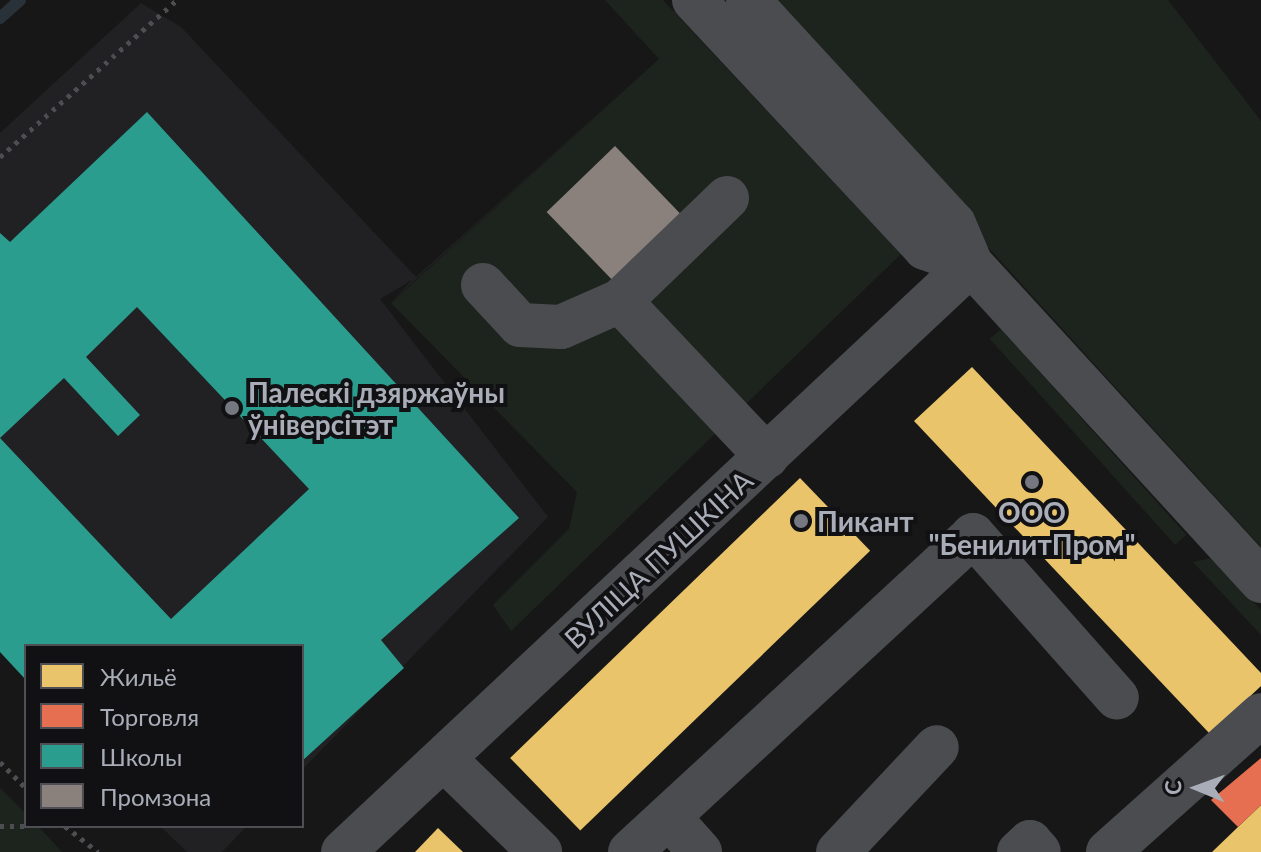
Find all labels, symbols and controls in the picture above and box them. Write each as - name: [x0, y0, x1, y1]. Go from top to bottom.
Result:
- place label: Палескі дзяржаўны ўніверсітэт: [248, 375, 505, 441]
- marker: Палескі дзяржаўны ўніверсітэт: [223, 399, 241, 417]
- street label: ВУЛІЦА ПУШКІНА: [557, 463, 759, 655]
- marker: ООО "БенилитПром": [1023, 473, 1041, 491]
- place label: ООО "БенилитПром": [928, 495, 1136, 561]
- place label: Пикант: [817, 504, 914, 538]
- marker: Пикант: [792, 512, 810, 530]
- legend: [24, 644, 304, 828]
- text: Жильё: [100, 662, 177, 691]
- text: Торговля: [100, 702, 199, 731]
- text: Школы: [100, 742, 182, 771]
- north arrow: [1157, 748, 1237, 828]
- text: С: [1159, 780, 1186, 795]
- text: Промзона: [100, 782, 211, 811]

